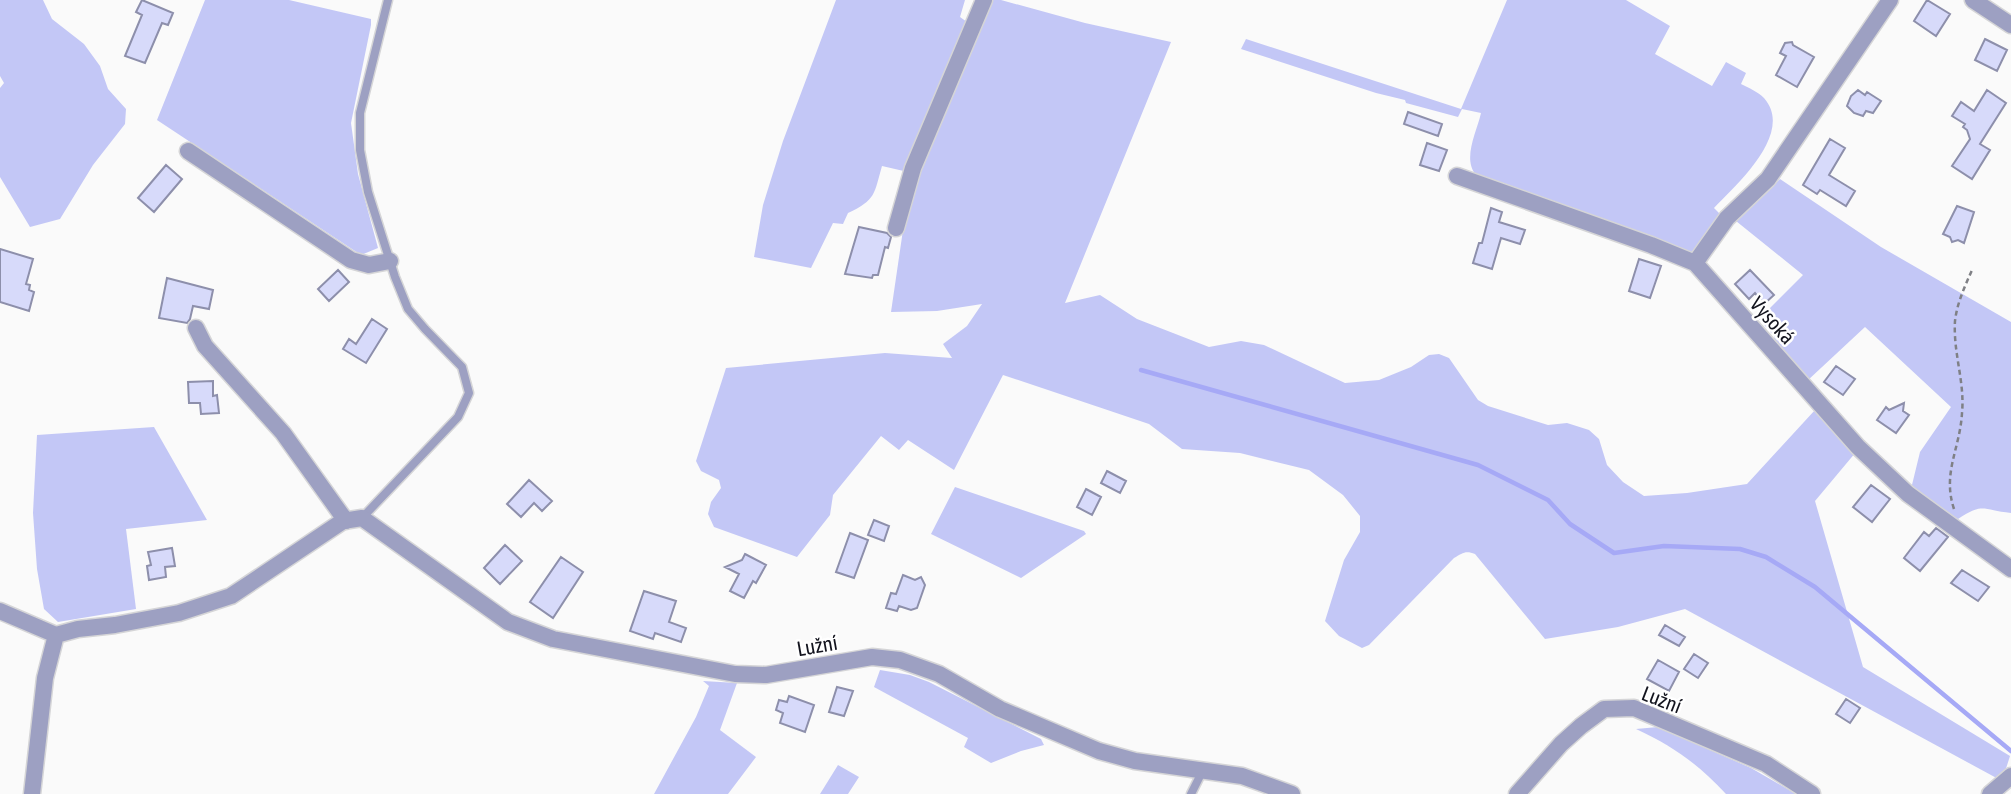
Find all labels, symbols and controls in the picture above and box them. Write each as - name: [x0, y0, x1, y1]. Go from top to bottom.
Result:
- street label: Vysoká: [1746, 291, 1800, 349]
- street label: Lužní: [795, 630, 839, 660]
- street label: Lužní: [1639, 680, 1686, 718]

